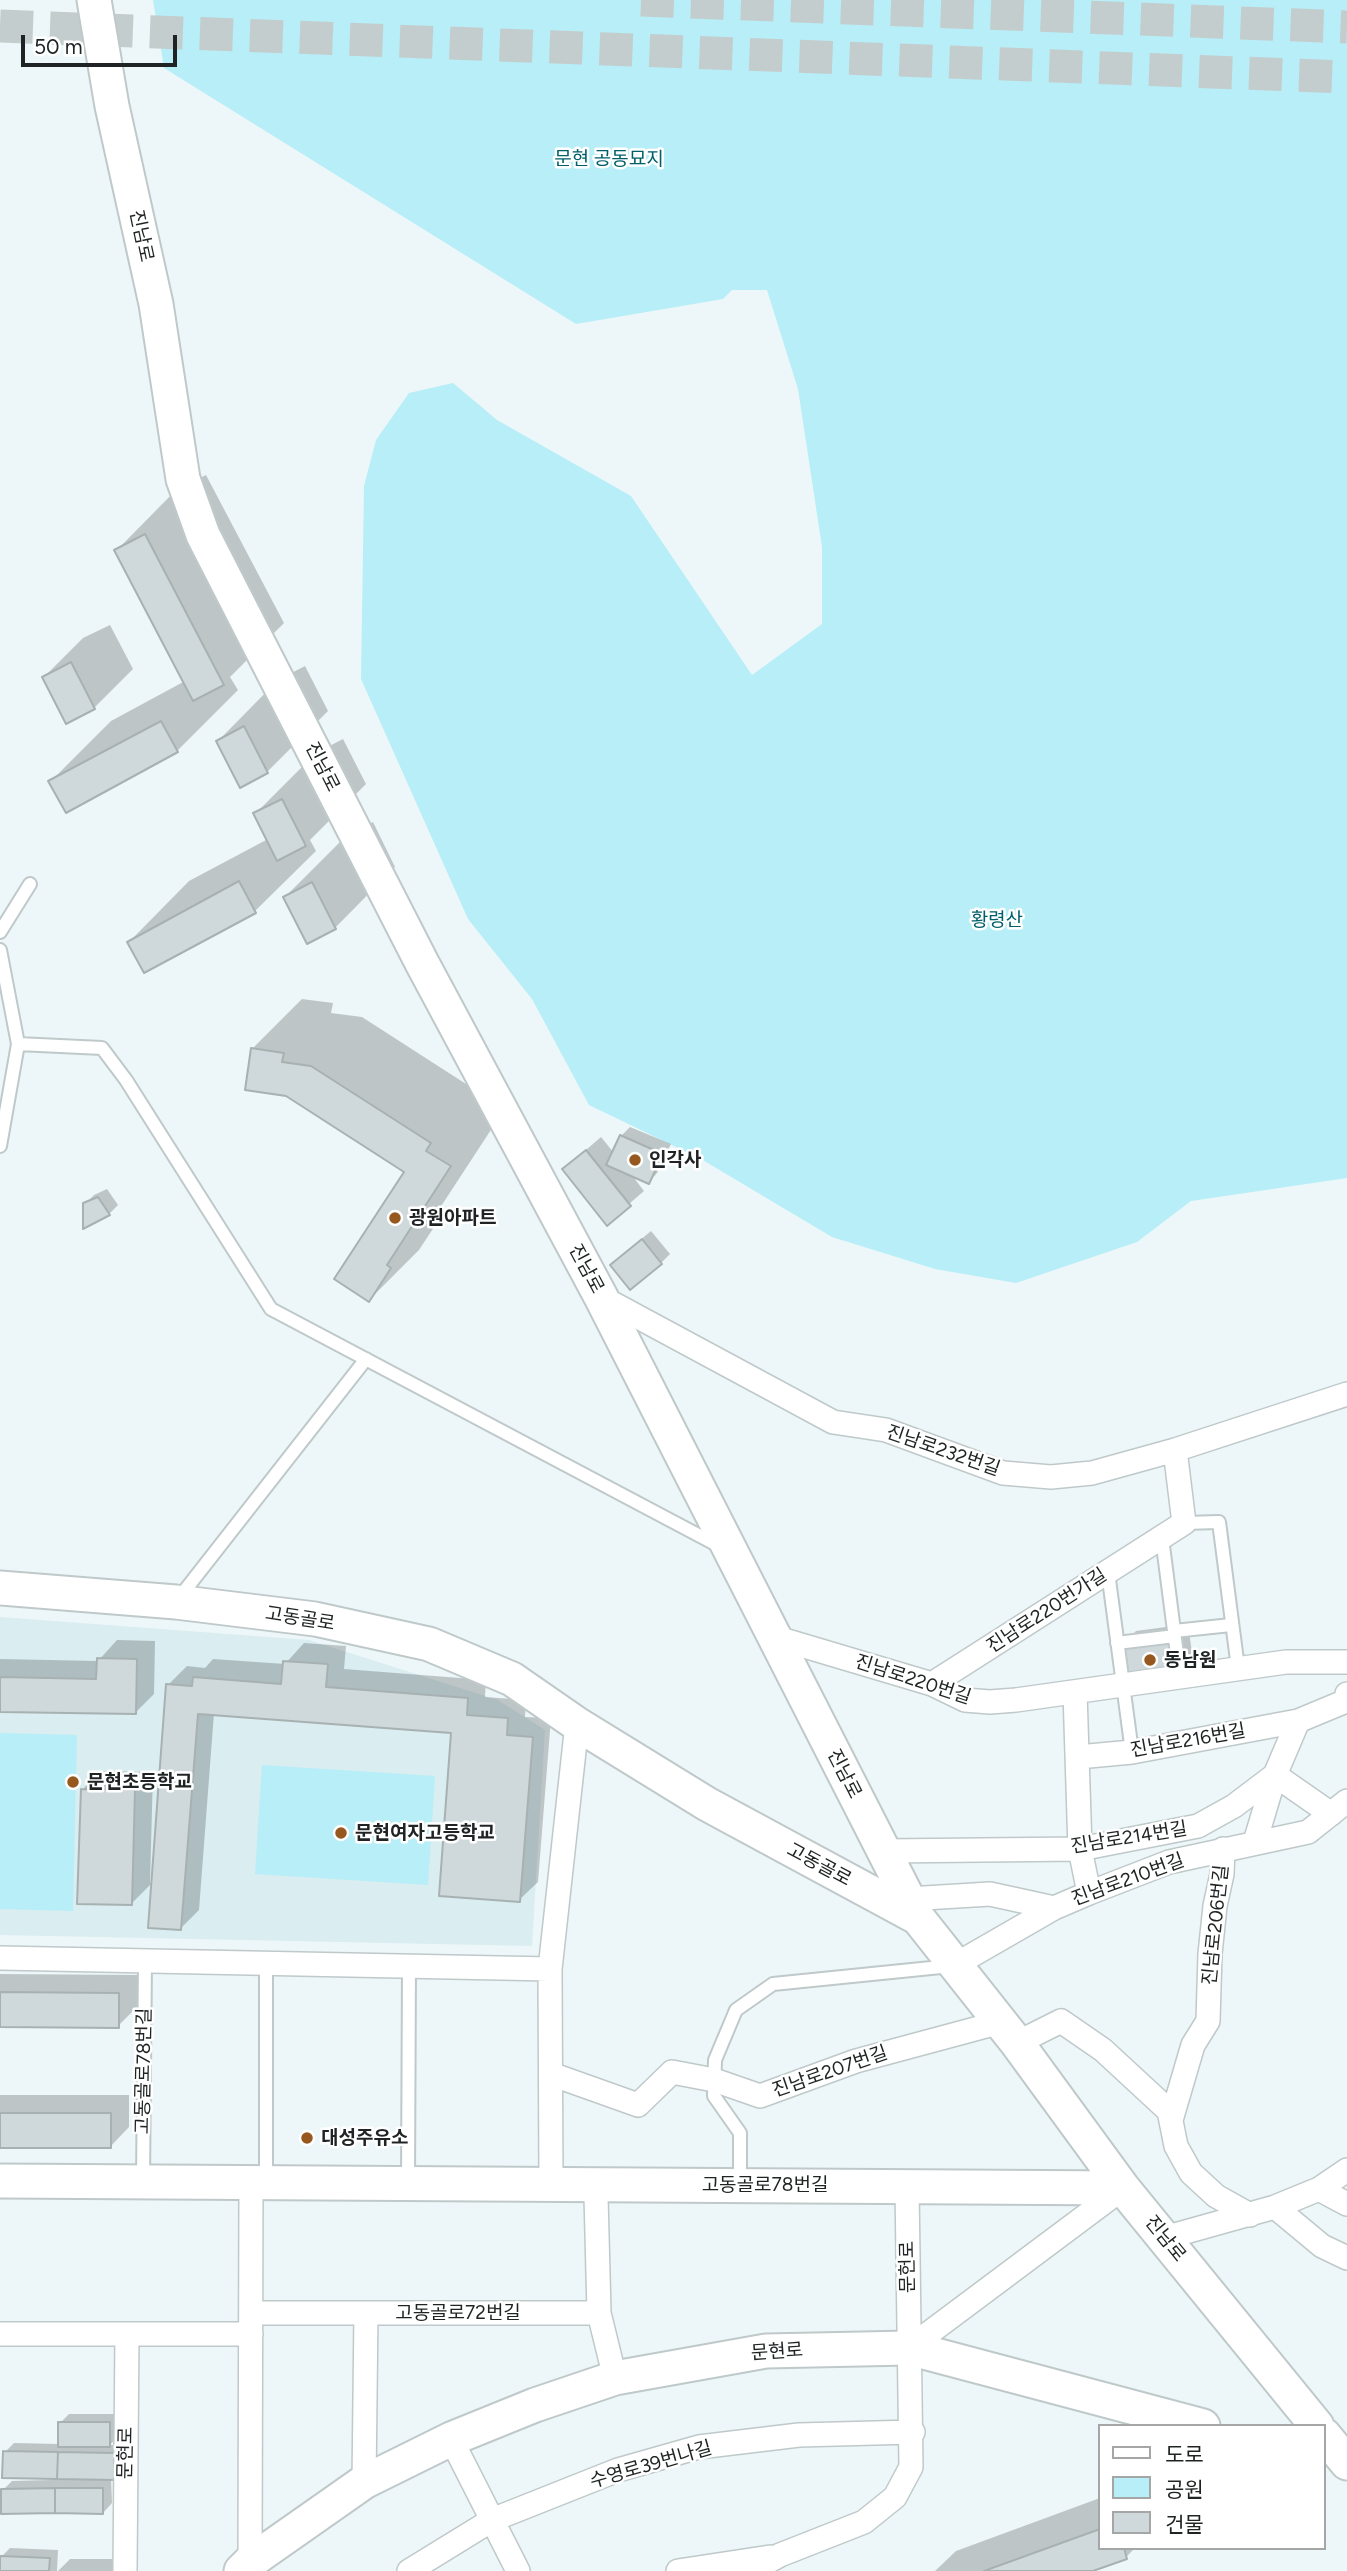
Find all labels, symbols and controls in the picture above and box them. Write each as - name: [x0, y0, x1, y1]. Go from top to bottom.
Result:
- scale bar: [24, 21, 180, 65]
- text: 50 m: [34, 34, 83, 59]
- park label: 문현 공동묘지: [554, 148, 664, 170]
- street label: 진남로: [124, 208, 158, 264]
- street label: 진남로: [300, 738, 344, 796]
- park label: 황령산: [971, 909, 1023, 931]
- place label: 인각사: [649, 1149, 701, 1171]
- marker: 인각사: [627, 1152, 643, 1168]
- place label: 광원아파트: [409, 1207, 496, 1229]
- marker: 광원아파트: [387, 1210, 403, 1226]
- street label: 진남로: [564, 1240, 608, 1298]
- street label: 진남로232번길: [883, 1421, 1003, 1481]
- street label: 진남로220번가길: [983, 1564, 1111, 1658]
- street label: 고동골로: [264, 1602, 336, 1636]
- place label: 동남원: [1164, 1649, 1216, 1671]
- street label: 진남로220번길: [852, 1650, 974, 1710]
- marker: 동남원: [1142, 1652, 1158, 1668]
- street label: 진남로216번길: [1129, 1720, 1247, 1762]
- street label: 진남로: [822, 1745, 866, 1803]
- place label: 문현초등학교: [87, 1771, 192, 1793]
- marker: 문현초등학교: [65, 1774, 81, 1790]
- street label: 진남로214번길: [1069, 1818, 1189, 1858]
- place label: 문현여자고등학교: [355, 1822, 495, 1844]
- marker: 문현여자고등학교: [333, 1825, 349, 1841]
- street label: 고동골로: [783, 1839, 855, 1891]
- street label: 진남로210번길: [1069, 1849, 1187, 1911]
- street label: 진남로206번길: [1198, 1864, 1234, 1986]
- street label: 고동골로78번길: [131, 2007, 157, 2135]
- street label: 진남로207번길: [769, 2042, 891, 2102]
- place label: 대성주유소: [321, 2127, 408, 2149]
- marker: 대성주유소: [299, 2130, 315, 2146]
- street label: 고동골로78번길: [702, 2174, 828, 2196]
- street label: 진남로: [1140, 2211, 1190, 2267]
- street label: 문헌로: [896, 2241, 920, 2293]
- street label: 고동골로72번길: [395, 2302, 521, 2324]
- street label: 문현로: [750, 2339, 804, 2365]
- legend: [1098, 2424, 1326, 2550]
- street label: 문현로: [114, 2427, 138, 2479]
- street label: 수영로39번나길: [587, 2437, 715, 2493]
- text: 도로: [1165, 2442, 1204, 2467]
- text: 공원: [1165, 2477, 1204, 2502]
- text: 건물: [1165, 2512, 1204, 2537]

